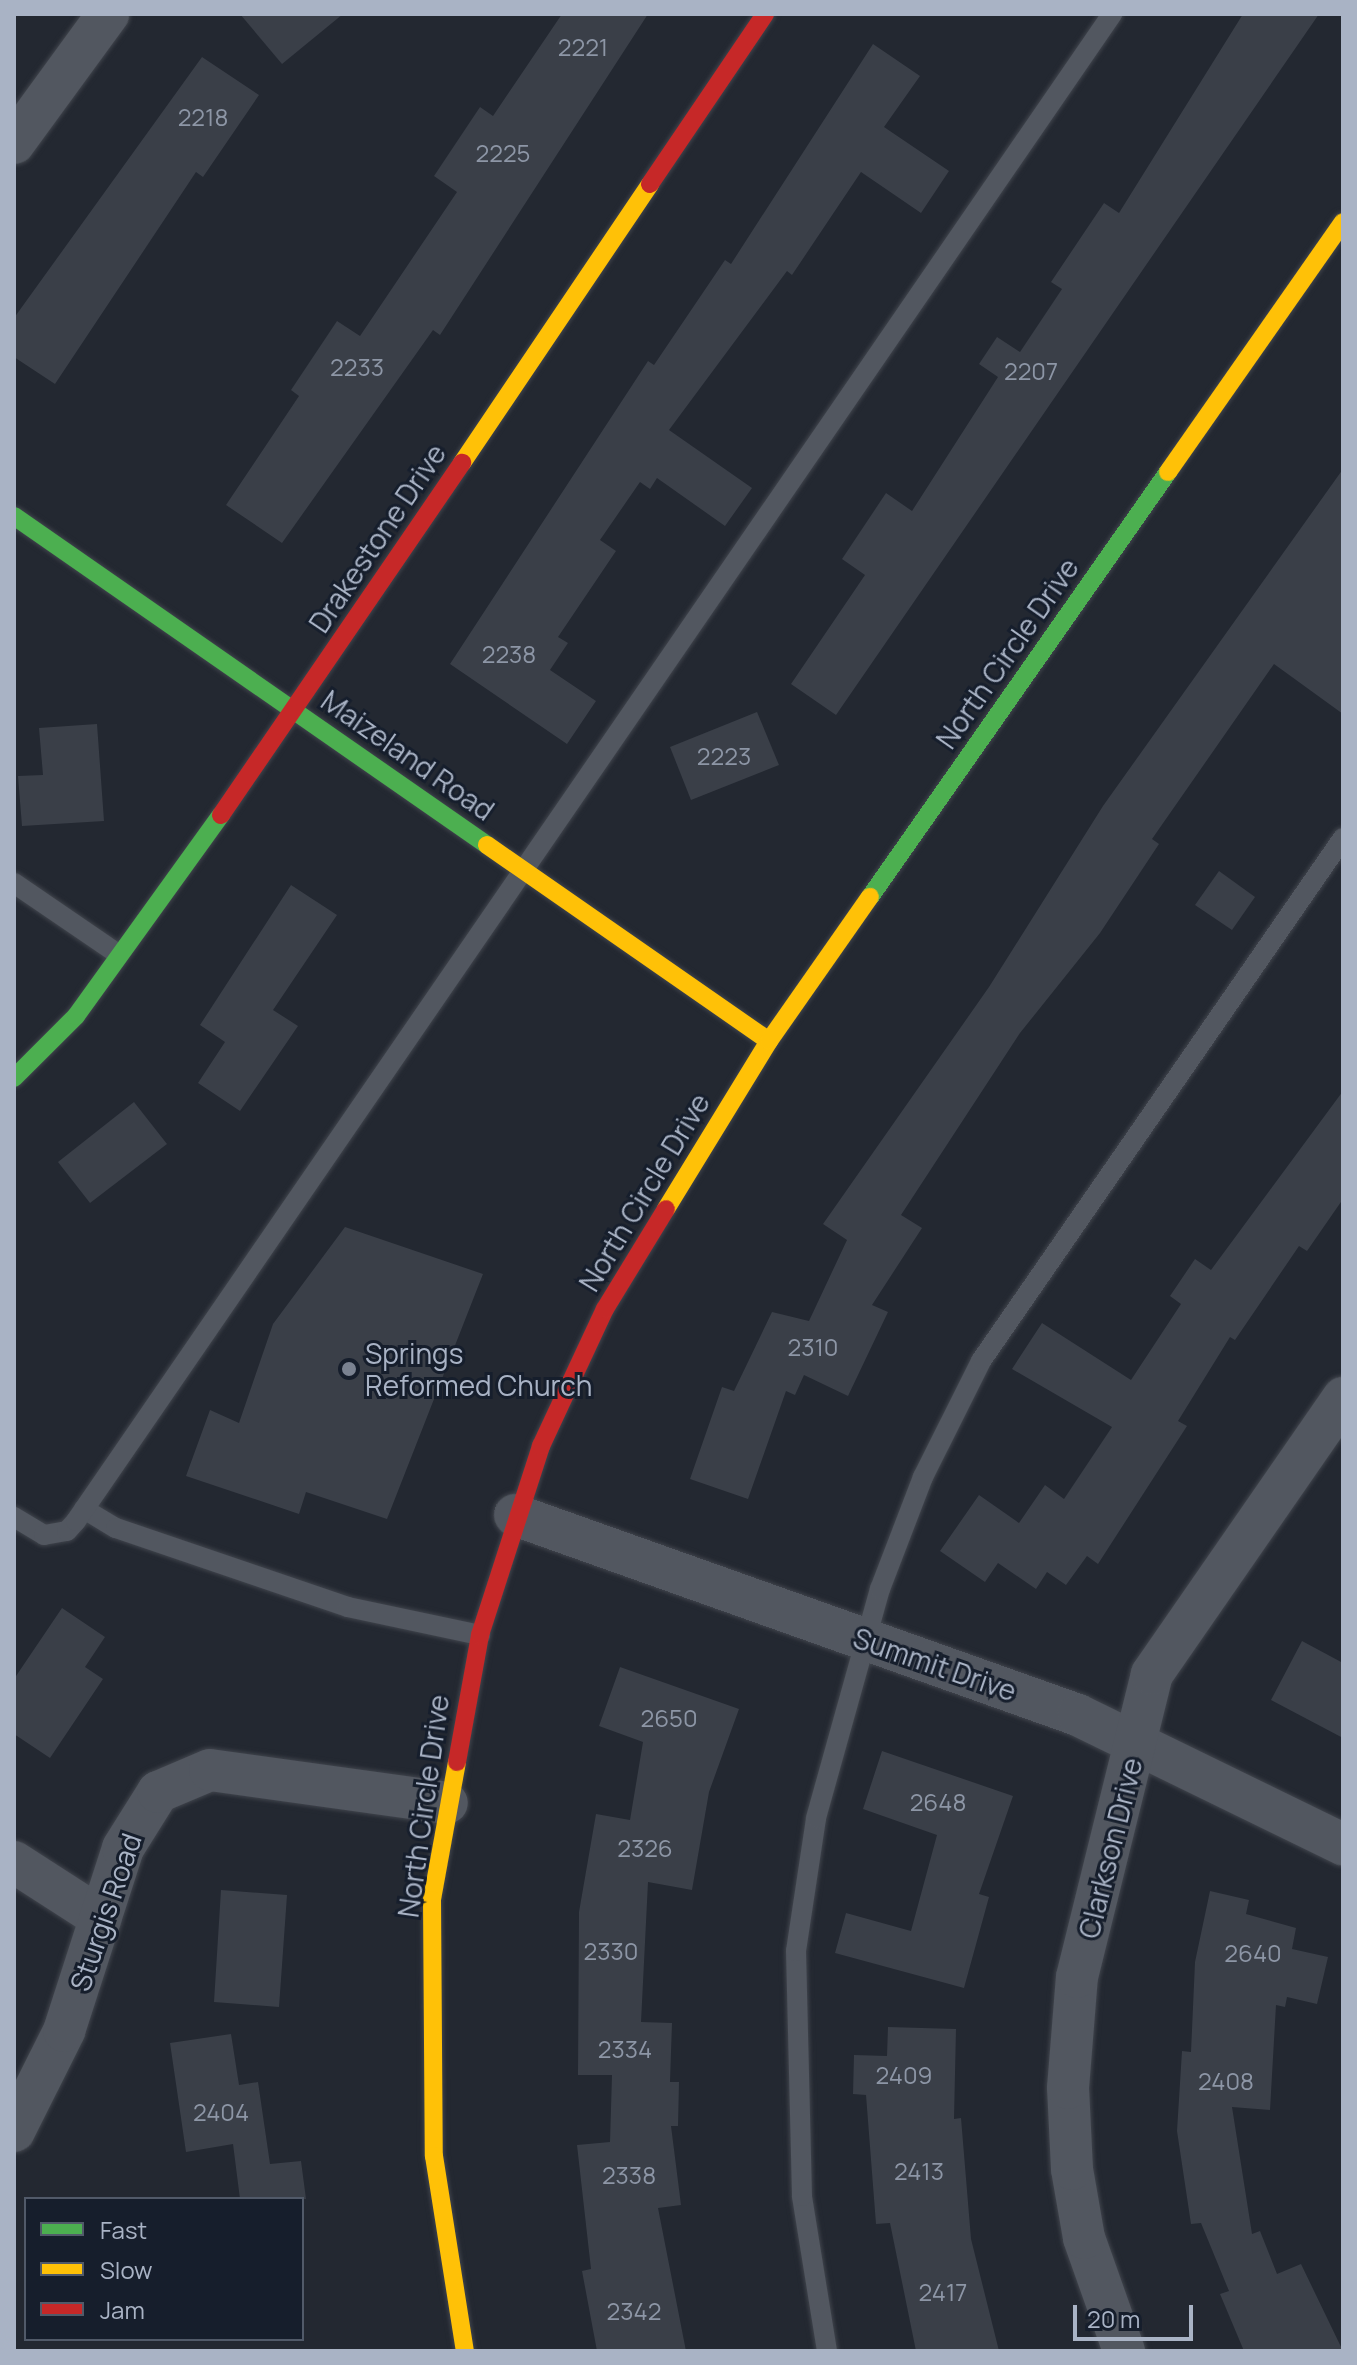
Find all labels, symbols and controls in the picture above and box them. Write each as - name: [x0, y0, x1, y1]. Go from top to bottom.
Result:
- house number: 2221: [558, 33, 608, 61]
- house number: 2218: [178, 103, 228, 131]
- house number: 2225: [476, 139, 530, 167]
- house number: 2233: [330, 353, 384, 381]
- house number: 2207: [1004, 357, 1058, 385]
- street label: Drakestone Drive: [302, 438, 452, 638]
- street label: North Circle Drive: [929, 551, 1085, 755]
- house number: 2238: [482, 640, 536, 668]
- street label: Maizeland Road: [315, 683, 501, 827]
- house number: 2223: [697, 742, 751, 770]
- street label: North Circle Drive: [572, 1087, 716, 1297]
- house number: 2310: [788, 1333, 838, 1361]
- place label: Springs Reformed Church: [365, 1336, 592, 1402]
- marker: Springs Reformed Church: [340, 1360, 358, 1378]
- street label: Summit Drive: [849, 1620, 1021, 1708]
- street label: North Circle Drive: [391, 1692, 455, 1920]
- house number: 2650: [640, 1704, 698, 1732]
- street label: Clarkson Drive: [1071, 1754, 1149, 1942]
- house number: 2648: [910, 1788, 966, 1816]
- street label: Sturgis Road: [62, 1829, 148, 1995]
- house number: 2326: [617, 1834, 673, 1862]
- house number: 2330: [584, 1937, 638, 1965]
- house number: 2640: [1224, 1939, 1282, 1967]
- house number: 2334: [598, 2035, 652, 2063]
- house number: 2409: [876, 2061, 932, 2089]
- house number: 2408: [1198, 2067, 1254, 2095]
- house number: 2404: [193, 2098, 249, 2126]
- house number: 2413: [894, 2157, 944, 2185]
- house number: 2338: [602, 2161, 656, 2189]
- legend: [24, 2197, 304, 2341]
- text: Fast: [100, 2213, 147, 2246]
- text: Slow: [100, 2253, 153, 2286]
- house number: 2417: [919, 2278, 967, 2306]
- scale bar: [1077, 2289, 1197, 2339]
- text: Jam: [100, 2293, 145, 2326]
- house number: 2342: [607, 2297, 661, 2325]
- text: 20 m: [1087, 2302, 1140, 2335]

